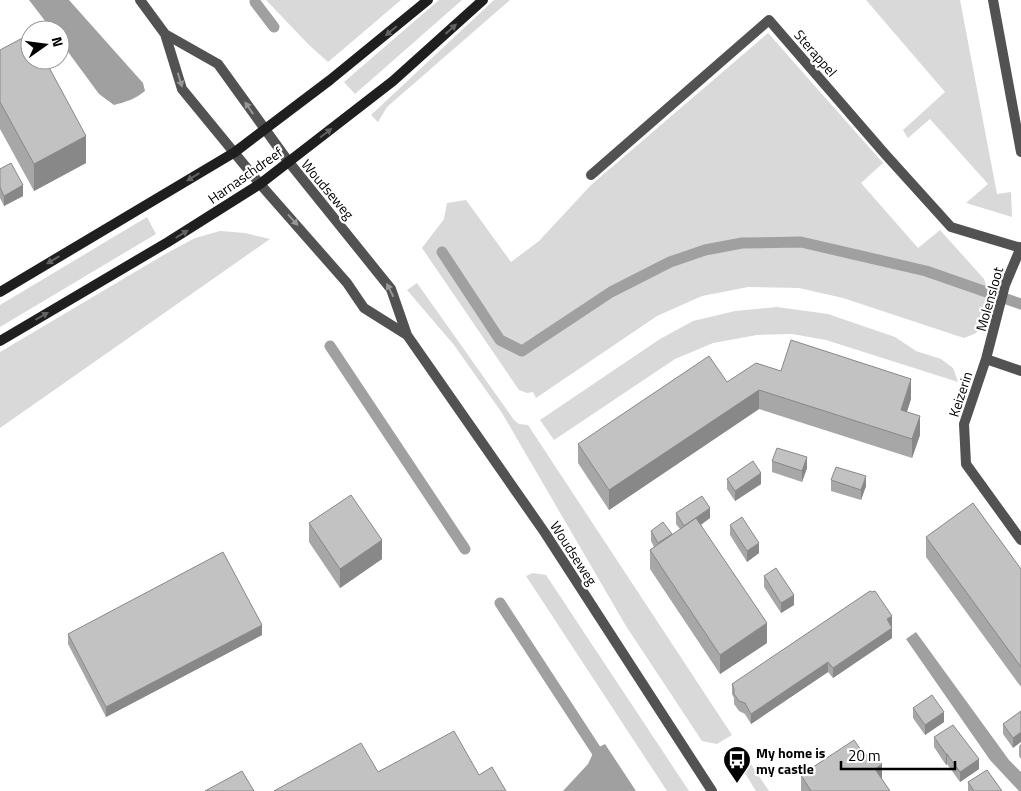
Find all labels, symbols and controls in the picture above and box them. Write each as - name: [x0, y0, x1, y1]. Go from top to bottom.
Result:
- north arrow: [20, 20, 70, 70]
- one-way arrow: [444, 23, 456, 35]
- one-way arrow: [385, 25, 397, 37]
- street label: Sterappel: [790, 25, 842, 81]
- text: N: [47, 34, 69, 49]
- one-way arrow: [176, 73, 184, 88]
- one-way arrow: [244, 101, 254, 115]
- one-way arrow: [319, 128, 333, 138]
- street label: Harnaschdreef: [203, 141, 287, 209]
- street label: Woudseweg: [297, 154, 359, 224]
- one-way arrow: [187, 173, 200, 182]
- one-way arrow: [287, 214, 299, 226]
- one-way arrow: [175, 229, 189, 238]
- one-way arrow: [46, 256, 61, 264]
- street label: Molensloot: [970, 264, 1008, 334]
- one-way arrow: [386, 282, 394, 297]
- one-way arrow: [36, 312, 49, 321]
- street label: Keizerin: [943, 369, 977, 419]
- street label: Woudseweg: [545, 517, 603, 589]
- scale bar: [841, 738, 955, 770]
- place label: My home is my castle: [756, 742, 826, 779]
- text: 20 m: [848, 744, 881, 767]
- bus stop icon: My home is my castle: [722, 745, 752, 784]

